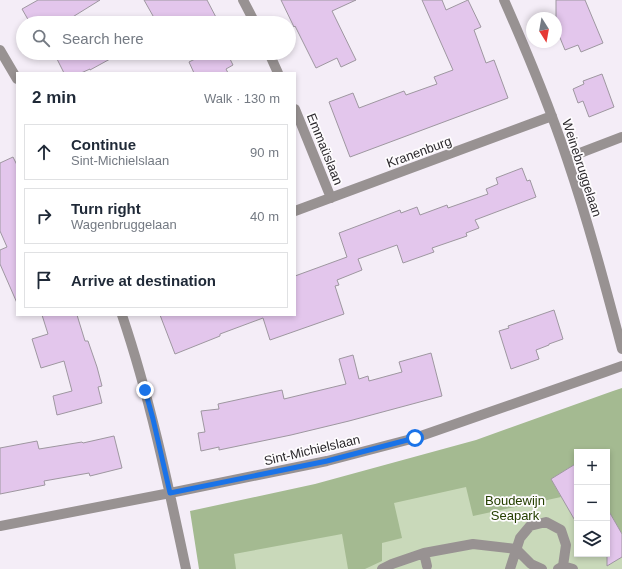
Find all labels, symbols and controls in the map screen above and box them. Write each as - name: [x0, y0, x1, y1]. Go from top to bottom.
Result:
- north arrow: [526, 12, 562, 48]
- search box: [16, 16, 296, 60]
- icon: search: [30, 27, 52, 49]
- text: Search here: [62, 30, 144, 47]
- text: 2 min: [32, 88, 76, 107]
- text: Walk · 130 m: [204, 91, 280, 106]
- street label: Emmaüslaan: [304, 111, 346, 187]
- street label: Weinebruggelaan: [559, 117, 605, 219]
- street label: Kranenburg: [385, 133, 453, 171]
- text: Continue: [71, 136, 136, 153]
- icon: ahead: [33, 141, 55, 163]
- text: 90 m: [250, 145, 279, 160]
- text: Sint-Michielslaan: [71, 153, 169, 168]
- text: Turn right: [71, 200, 141, 217]
- icon: right: [33, 205, 55, 227]
- text: 40 m: [250, 209, 279, 224]
- text: Wagenbruggelaan: [71, 217, 177, 232]
- icon: arrive: [33, 269, 55, 291]
- text: Arrive at destination: [71, 272, 216, 289]
- route end: [136, 381, 154, 399]
- route start: [406, 429, 424, 447]
- street label: Sint-Michielslaan: [262, 432, 362, 468]
- map controls: [574, 449, 610, 557]
- button: +: [574, 449, 610, 485]
- button: −: [574, 485, 610, 521]
- park label: Boudewijn Seapark: [485, 493, 545, 523]
- button: layers: [574, 521, 610, 557]

